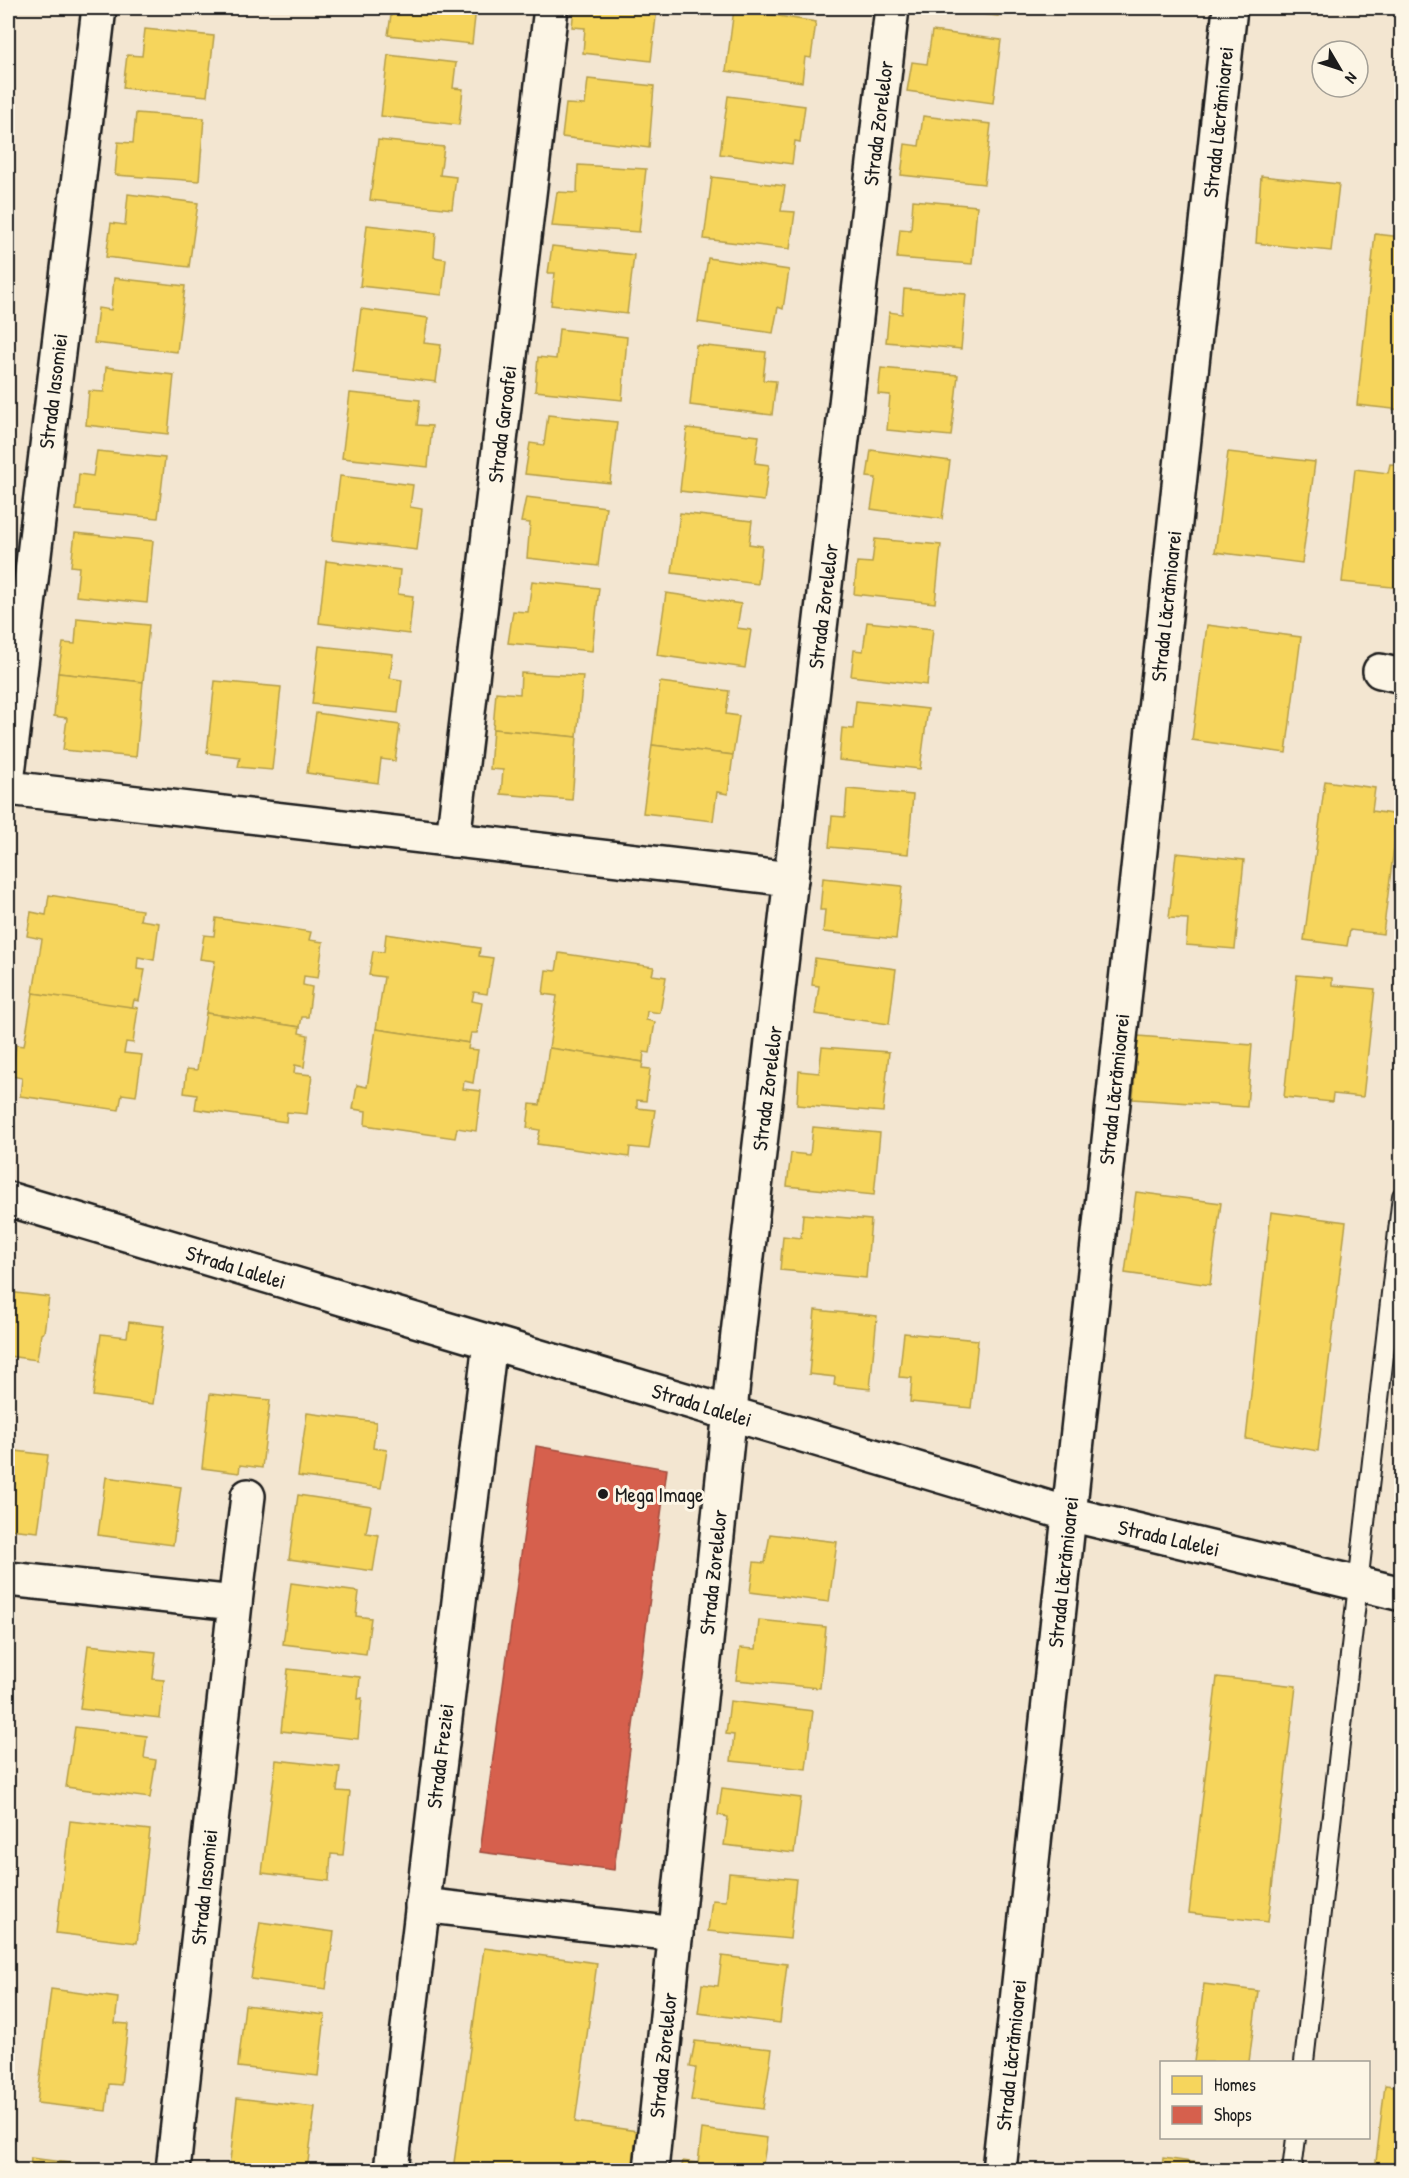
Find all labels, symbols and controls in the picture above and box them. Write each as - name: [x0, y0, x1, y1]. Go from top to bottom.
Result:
- north arrow: [1310, 39, 1370, 99]
- street label: Strada Lăcrămioarei: [1196, 45, 1240, 199]
- street label: Strada Zorelelor: [856, 59, 900, 187]
- text: N: [1340, 68, 1363, 89]
- street label: Strada Iasomiei: [32, 332, 74, 450]
- street label: Strada Garoafei: [480, 364, 524, 484]
- street label: Strada Lăcrămioarei: [1144, 529, 1188, 683]
- street label: Strada Zorelelor: [801, 542, 845, 670]
- street label: Strada Lăcrămioarei: [1092, 1012, 1136, 1166]
- street label: Strada Zorelelor: [745, 1024, 789, 1152]
- street label: Strada Lalelei: [182, 1238, 290, 1296]
- street label: Strada Lalelei: [648, 1376, 756, 1434]
- place label: Mega Image: [615, 1480, 703, 1509]
- marker: Mega Image: [596, 1487, 610, 1501]
- street label: Strada Lăcrămioarei: [1041, 1495, 1085, 1649]
- street label: Strada Zorelelor: [692, 1508, 734, 1636]
- street label: Strada Lalelei: [1116, 1512, 1222, 1564]
- street label: Strada Freziei: [419, 1702, 461, 1810]
- street label: Strada Iasomiei: [184, 1828, 224, 1946]
- street label: Strada Lăcrămioarei: [989, 1978, 1033, 2132]
- street label: Strada Zorelelor: [642, 1991, 684, 2119]
- legend: [1160, 2061, 1370, 2139]
- text: Homes: [1214, 2072, 1256, 2097]
- text: Shops: [1214, 2102, 1252, 2127]

